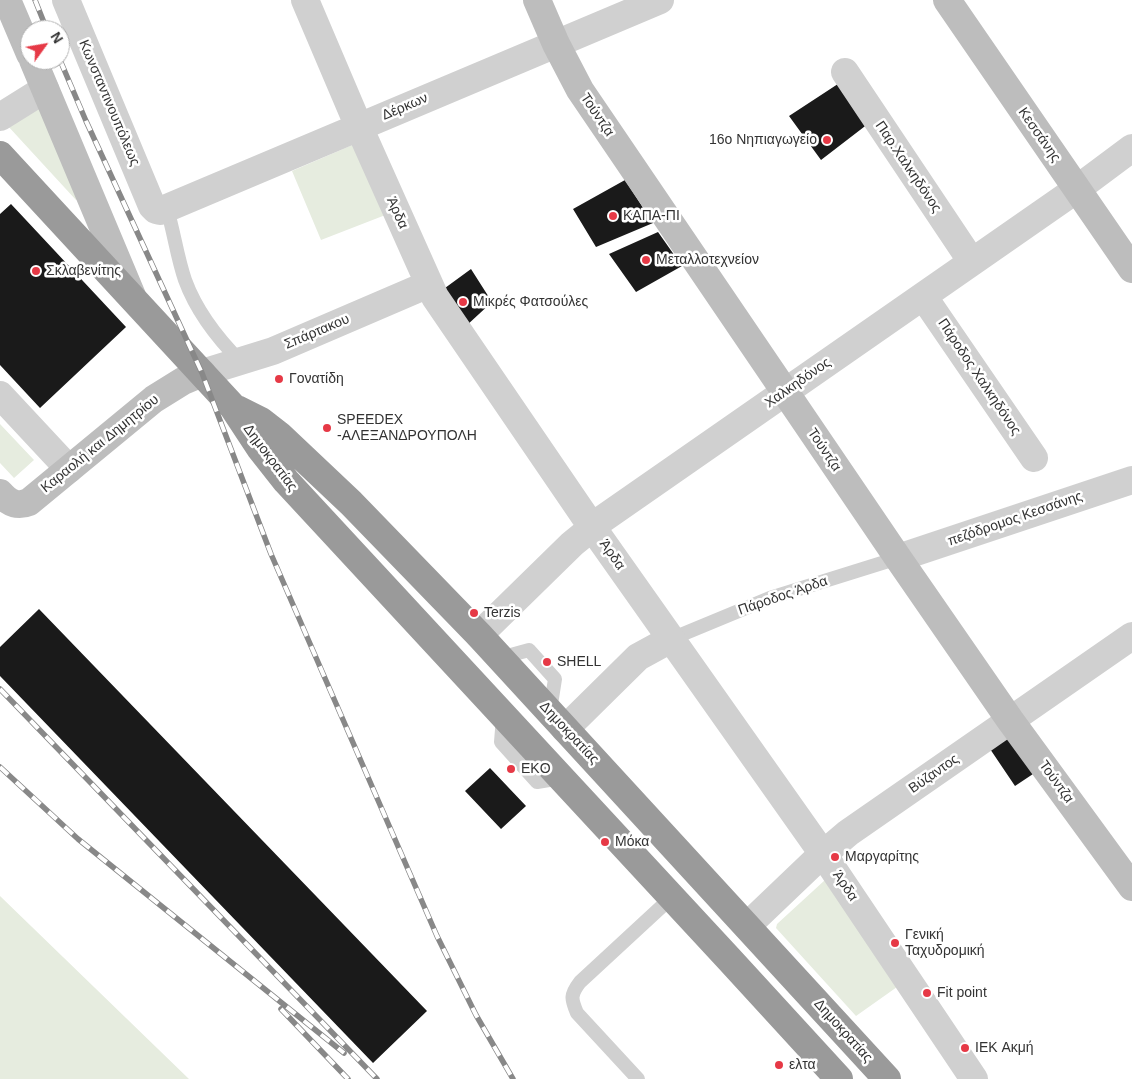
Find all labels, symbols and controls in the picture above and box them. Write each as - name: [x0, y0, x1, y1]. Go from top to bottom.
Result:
- north arrow: [20, 20, 70, 70]
- text: N: [47, 29, 66, 46]
- street label: Κωνσταντινουπόλεως: [75, 37, 143, 169]
- street label: Δέρκων: [379, 90, 431, 124]
- street label: Τούντζα: [577, 90, 617, 140]
- street label: Κεσσάνης: [1014, 105, 1064, 165]
- street label: Παρ.Χαλκηδόνος: [871, 118, 945, 216]
- place label: 16ο Νηπιαγωγείο: [709, 132, 817, 148]
- marker: 16ο Νηπιαγωγείο: [821, 134, 833, 146]
- street label: Άρδα: [383, 194, 411, 232]
- place label: ΚΑΠΑ-ΠΙ: [623, 208, 680, 224]
- marker: ΚΑΠΑ-ΠΙ: [607, 210, 619, 222]
- place label: Μεταλλοτεχνείον: [656, 252, 759, 268]
- marker: Μεταλλοτεχνείον: [640, 254, 652, 266]
- place label: Σκλαβενίτης: [46, 263, 121, 279]
- marker: Σκλαβενίτης: [30, 265, 42, 277]
- place label: Μικρές Φατσούλες: [473, 294, 588, 310]
- marker: Μικρές Φατσούλες: [457, 296, 469, 308]
- street label: Σπάρτακου: [282, 311, 352, 353]
- street label: Πάροδος Χαλκηδόνος: [934, 316, 1024, 438]
- street label: Χαλκηδόνος: [762, 354, 834, 412]
- place label: Γονατίδη: [289, 371, 344, 387]
- marker: Γονατίδη: [273, 373, 285, 385]
- street label: Καραολή και Δημητρίου: [38, 391, 162, 497]
- place label: SPEEDEX -ΑΛΕΞΑΝΔΡΟΥΠΟΛΗ: [337, 412, 477, 444]
- street label: Δημοκρατίας: [239, 421, 301, 495]
- marker: SPEEDEX -ΑΛΕΞΑΝΔΡΟΥΠΟΛΗ: [321, 422, 333, 434]
- street label: Τούντζα: [804, 425, 844, 475]
- street label: πεζόδρομος Κεσσάνης: [945, 488, 1085, 550]
- street label: Άρδα: [596, 537, 628, 573]
- street label: Πάροδος Άρδα: [736, 573, 830, 619]
- place label: Terzis: [484, 605, 521, 621]
- marker: Terzis: [468, 607, 480, 619]
- place label: SHELL: [557, 654, 601, 670]
- marker: SHELL: [541, 656, 553, 668]
- street label: Δημοκρατίας: [536, 698, 602, 768]
- street label: Βύζαντος: [906, 751, 962, 797]
- street label: Τούντζα: [1035, 758, 1077, 806]
- place label: EKO: [521, 761, 551, 777]
- marker: EKO: [505, 763, 517, 775]
- place label: Μόκα: [615, 834, 649, 850]
- marker: Μόκα: [599, 836, 611, 848]
- place label: Μαργαρίτης: [845, 849, 919, 865]
- marker: Μαργαρίτης: [829, 851, 841, 863]
- street label: Άρδα: [829, 868, 861, 904]
- place label: Γενική Ταχυδρομική: [905, 927, 985, 960]
- marker: Γενική Ταχυδρομική: [889, 937, 901, 949]
- place label: Fit point: [937, 985, 987, 1001]
- marker: Fit point: [921, 987, 933, 999]
- street label: Δημοκρατίας: [810, 996, 876, 1066]
- place label: ΙΕΚ Ακμή: [975, 1040, 1034, 1056]
- marker: ΙΕΚ Ακμή: [959, 1042, 971, 1054]
- place label: ελτα: [789, 1057, 816, 1073]
- marker: ελτα: [773, 1059, 785, 1071]

